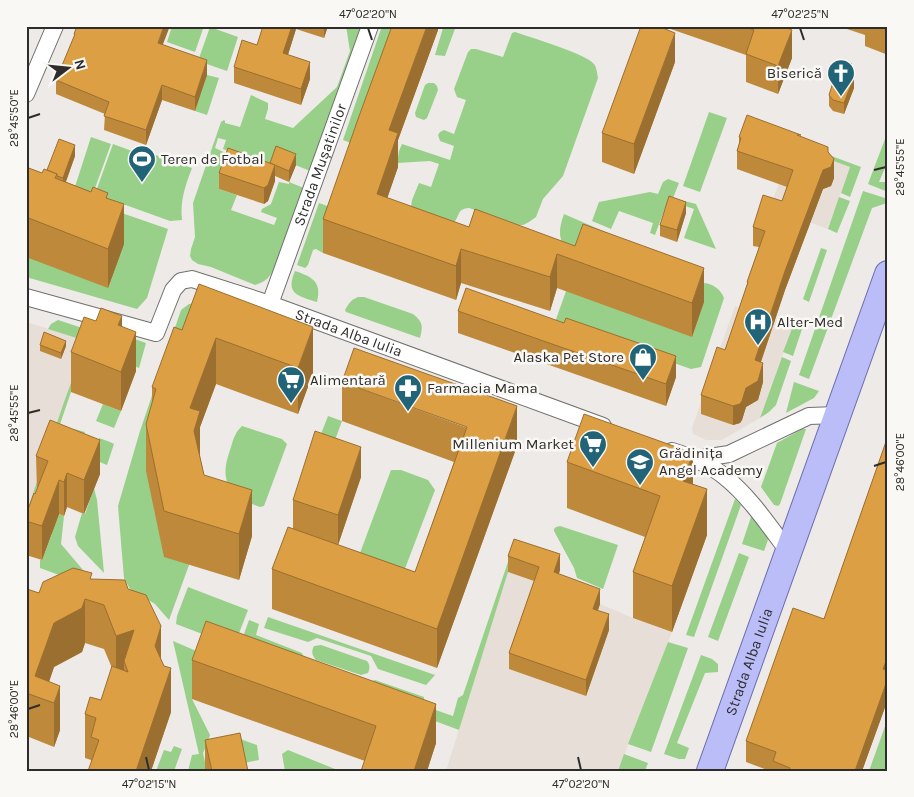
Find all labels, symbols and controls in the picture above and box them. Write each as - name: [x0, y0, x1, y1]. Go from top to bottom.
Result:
- text: 47°02'20"N: [339, 7, 397, 21]
- text: 47°02'25"N: [771, 7, 829, 21]
- north arrow: [42, 42, 92, 92]
- text: N: [70, 57, 90, 72]
- church icon: Biserică: [826, 58, 856, 97]
- place label: Biserică: [767, 64, 822, 82]
- text: 28°45'50"E: [7, 89, 21, 147]
- street label: Strada Mușatinilor: [290, 101, 351, 228]
- text: 28°45'55"E: [893, 138, 907, 196]
- sports icon: Teren de Fotbal: [127, 144, 157, 183]
- place label: Teren de Fotbal: [161, 150, 264, 168]
- street label: Strada Alba Iulia: [293, 305, 405, 361]
- hospital icon: Alter-Med: [743, 307, 773, 346]
- place label: Alter-Med: [777, 313, 843, 331]
- shop icon: Alaska Pet Store: [628, 342, 658, 381]
- place label: Alaska Pet Store: [514, 348, 624, 366]
- supermarket icon: Alimentară: [276, 365, 306, 404]
- place label: Alimentară: [310, 371, 386, 389]
- pharmacy icon: Farmacia Mama: [393, 373, 423, 412]
- place label: Farmacia Mama: [427, 379, 538, 397]
- text: 28°45'55"E: [7, 384, 21, 442]
- supermarket icon: Millenium Market: [578, 429, 608, 468]
- text: 28°46'00"E: [893, 433, 907, 491]
- place label: Millenium Market: [452, 435, 574, 453]
- place label: Grădinița Angel Academy: [659, 444, 763, 479]
- school or university icon: Grădinița Angel Academy: [625, 447, 655, 486]
- street label: Strada Alba Iulia: [722, 606, 777, 718]
- text: 28°46'00"E: [7, 680, 21, 738]
- text: 47°02'15"N: [122, 777, 176, 791]
- text: 47°02'20"N: [552, 777, 610, 791]

